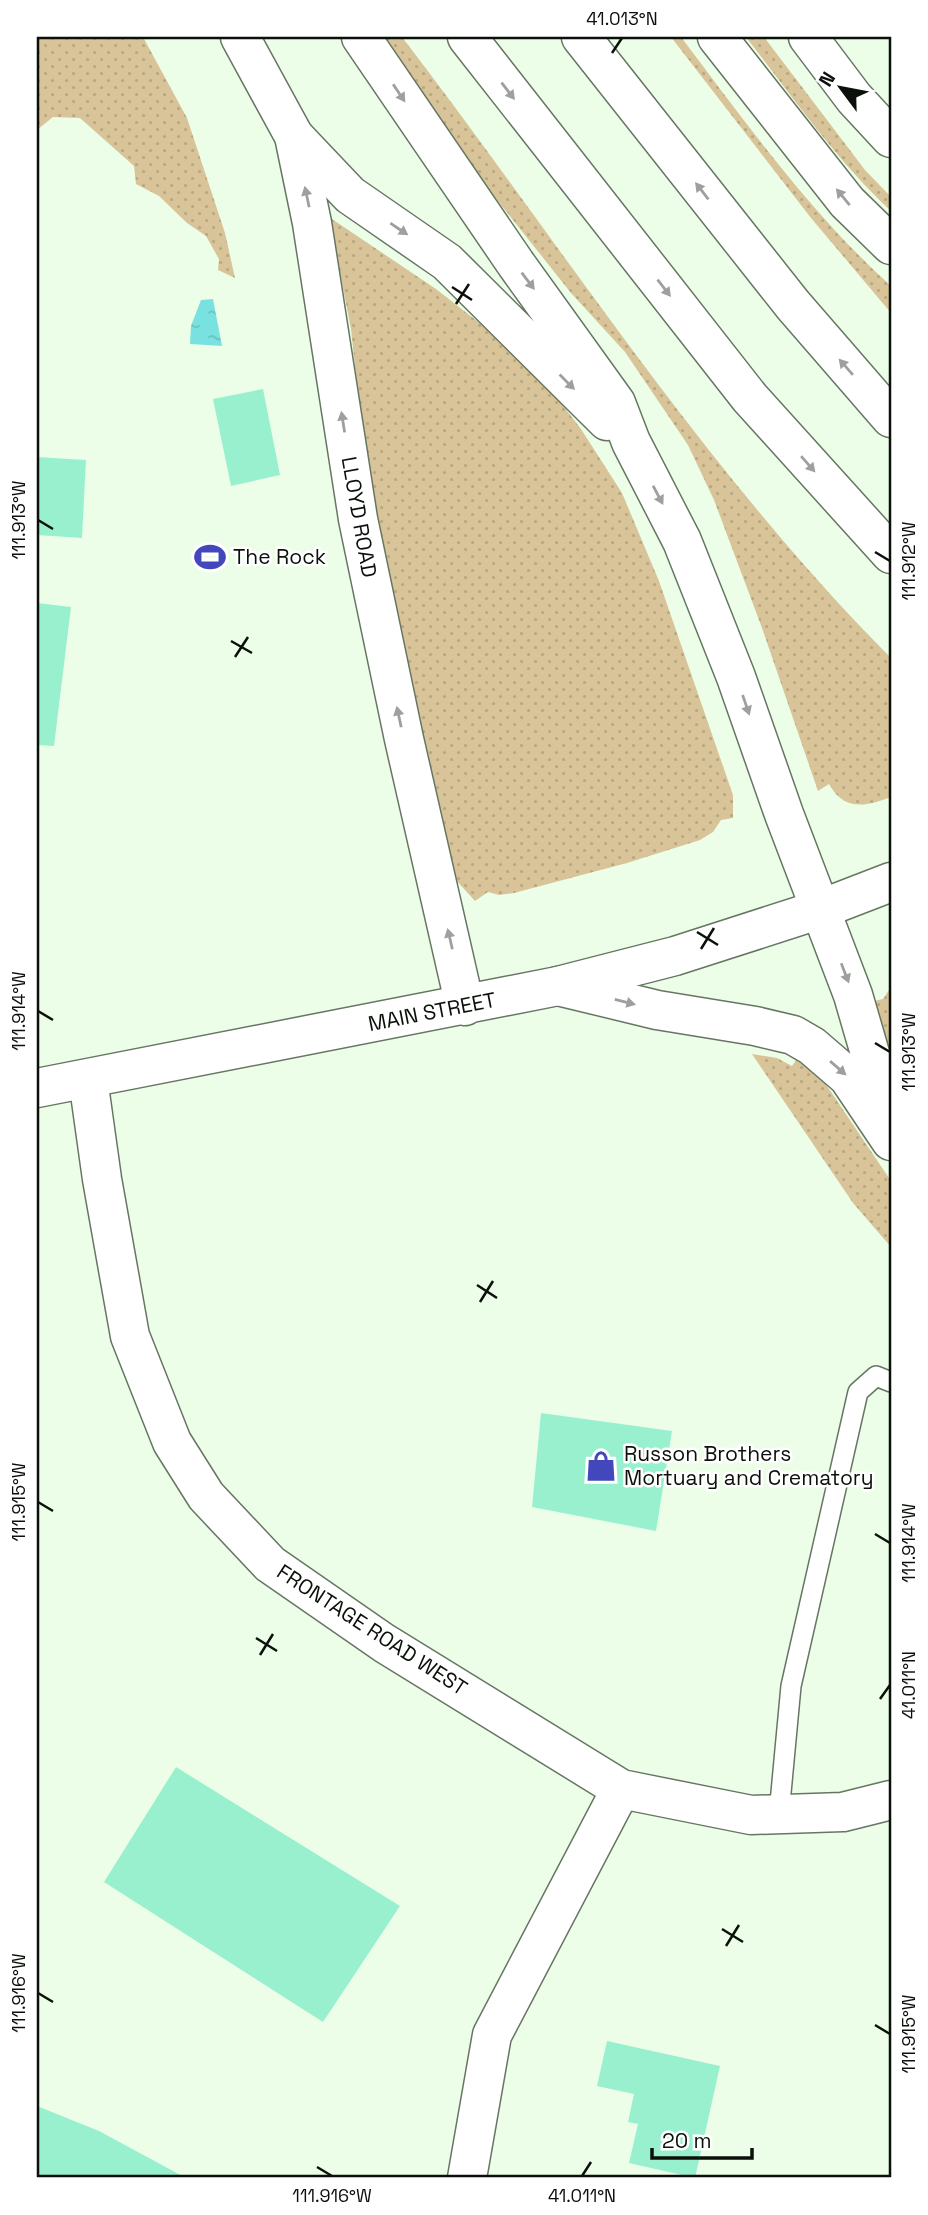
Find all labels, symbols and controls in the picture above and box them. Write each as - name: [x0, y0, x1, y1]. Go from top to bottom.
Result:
- text: 41.013°N: [586, 7, 658, 30]
- north arrow: [806, 52, 876, 122]
- text: N: [813, 67, 841, 91]
- one-way arrow: [501, 81, 516, 99]
- one-way arrow: [393, 83, 406, 103]
- one-way arrow: [695, 182, 709, 200]
- one-way arrow: [301, 186, 312, 208]
- one-way arrow: [836, 188, 851, 206]
- one-way arrow: [390, 222, 409, 235]
- one-way arrow: [521, 272, 535, 290]
- one-way arrow: [657, 279, 672, 297]
- one-way arrow: [838, 358, 854, 376]
- one-way arrow: [558, 373, 575, 389]
- one-way arrow: [337, 411, 348, 433]
- street label: LLOYD ROAD: [336, 454, 383, 580]
- one-way arrow: [800, 455, 816, 473]
- text: 111.913°W: [7, 480, 30, 560]
- one-way arrow: [653, 485, 664, 505]
- text: 111.912°W: [897, 521, 920, 601]
- sports icon: The Rock: [193, 540, 227, 574]
- place label: The Rock: [233, 543, 326, 570]
- one-way arrow: [741, 694, 752, 715]
- one-way arrow: [394, 706, 405, 728]
- one-way arrow: [444, 928, 455, 950]
- one-way arrow: [840, 962, 851, 983]
- text: 111.914°W: [7, 971, 30, 1051]
- street label: MAIN STREET: [366, 986, 498, 1037]
- one-way arrow: [614, 997, 636, 1008]
- text: 111.913°W: [897, 1012, 920, 1092]
- one-way arrow: [829, 1060, 847, 1076]
- place label: Russon Brothers Mortuary and Crematory: [624, 1440, 874, 1491]
- shop icon: Russon Brothers Mortuary and Crematory: [584, 1449, 618, 1483]
- text: 111.915°W: [7, 1462, 30, 1542]
- text: 111.914°W: [897, 1503, 920, 1583]
- street label: FRONTAGE ROAD WEST: [272, 1558, 473, 1701]
- text: 41.011°N: [897, 1651, 920, 1719]
- text: 111.916°W: [7, 1953, 30, 2033]
- text: 111.915°W: [897, 1994, 920, 2074]
- scale bar: [652, 2117, 751, 2161]
- text: 20 m: [662, 2127, 712, 2154]
- text: 111.916°W: [292, 2184, 372, 2207]
- text: 41.011°N: [548, 2184, 616, 2207]

